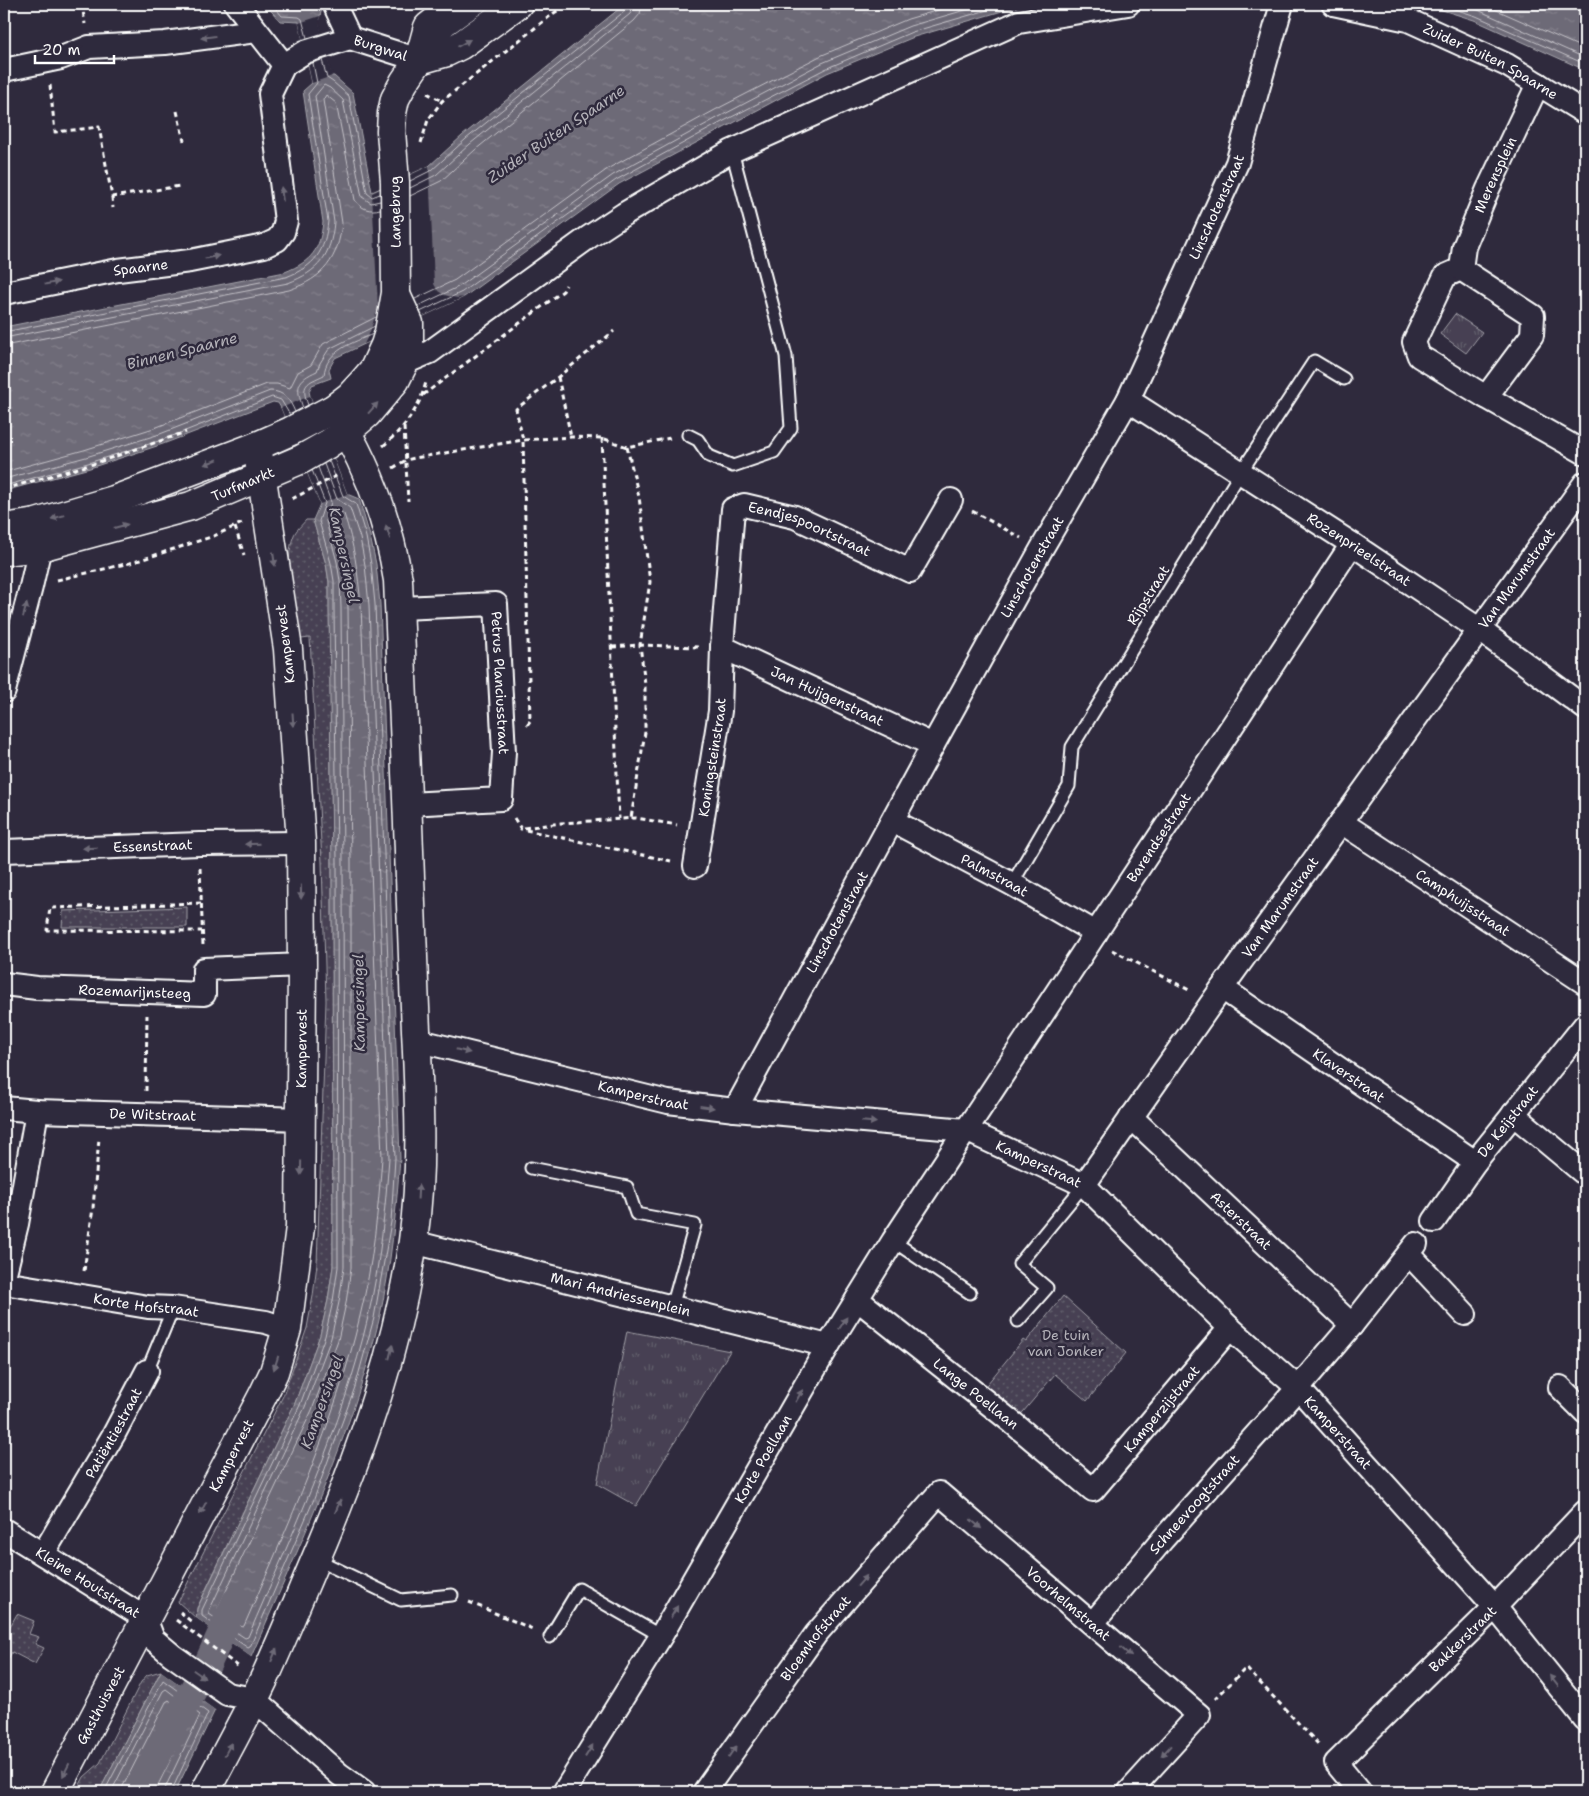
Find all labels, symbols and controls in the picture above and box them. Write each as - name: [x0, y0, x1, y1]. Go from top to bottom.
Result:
- street label: Zuider Buiten Spaarne: [1420, 19, 1561, 103]
- street label: Burgwal: [352, 31, 411, 65]
- scale bar: [35, 32, 114, 64]
- one-way arrow: [199, 34, 215, 42]
- one-way arrow: [458, 38, 471, 47]
- text: 20 m: [42, 40, 81, 60]
- water label: Zuider Buiten Spaarne: [483, 80, 629, 188]
- street label: Merensplein: [1470, 133, 1521, 215]
- street label: Linschotenstraat: [1185, 152, 1248, 262]
- street label: Langebrug: [385, 176, 405, 248]
- one-way arrow: [278, 186, 286, 202]
- one-way arrow: [204, 253, 219, 261]
- street label: Spaarne: [111, 255, 169, 280]
- one-way arrow: [44, 279, 59, 287]
- water label: Binnen Spaarne: [125, 328, 239, 374]
- one-way arrow: [367, 402, 379, 414]
- one-way arrow: [204, 459, 219, 466]
- street label: Turfmarkt: [209, 463, 277, 505]
- street label: Eendjespoortstraat: [746, 497, 874, 560]
- water label: Kampersingel: [324, 505, 364, 605]
- street label: Rozenprieelstraat: [1304, 508, 1414, 590]
- one-way arrow: [51, 513, 66, 521]
- street label: Linschotenstraat: [996, 513, 1068, 621]
- one-way arrow: [113, 522, 128, 530]
- street label: Van Marumstraat: [1474, 524, 1559, 632]
- one-way arrow: [383, 525, 391, 540]
- one-way arrow: [270, 551, 278, 567]
- street label: Rijpstraat: [1123, 562, 1173, 628]
- one-way arrow: [21, 602, 29, 617]
- street label: Kampervest: [271, 604, 299, 684]
- street label: Petrus Planciusstraat: [487, 611, 513, 755]
- street label: Jan Huijgenstraat: [768, 662, 887, 730]
- street label: Koningsteinstraat: [694, 698, 729, 818]
- one-way arrow: [289, 712, 297, 728]
- street label: Barendsestraat: [1123, 789, 1195, 886]
- street label: Essenstraat: [113, 835, 193, 856]
- one-way arrow: [244, 840, 260, 848]
- one-way arrow: [81, 845, 97, 853]
- street label: Palmstraat: [958, 850, 1032, 901]
- street label: Van Marumstraat: [1238, 853, 1322, 961]
- street label: Camphuijsstraat: [1412, 865, 1513, 940]
- street label: Linschotenstraat: [802, 868, 872, 976]
- one-way arrow: [297, 884, 305, 900]
- water label: Kampersingel: [348, 954, 370, 1052]
- street label: Rozemarijnsteeg: [78, 980, 191, 1003]
- street label: Kampervest: [292, 1009, 311, 1088]
- street label: Klaverstraat: [1309, 1044, 1389, 1106]
- one-way arrow: [456, 1047, 471, 1055]
- street label: Kamperstraat: [596, 1076, 690, 1113]
- street label: De Keijstraat: [1473, 1082, 1542, 1161]
- one-way arrow: [699, 1103, 715, 1111]
- street label: De Witstraat: [109, 1104, 196, 1125]
- one-way arrow: [861, 1118, 877, 1126]
- street label: Kamperstraat: [993, 1136, 1084, 1192]
- one-way arrow: [297, 1160, 305, 1176]
- one-way arrow: [414, 1184, 422, 1200]
- street label: Asterstraat: [1206, 1187, 1275, 1254]
- street label: Mari Andriessenplein: [549, 1268, 693, 1320]
- street label: Korte Hofstraat: [92, 1289, 200, 1321]
- one-way arrow: [838, 1316, 847, 1329]
- park label: De tuin van Jonker: [1028, 1326, 1105, 1360]
- one-way arrow: [387, 1345, 395, 1360]
- water label: Kampersingel: [296, 1352, 348, 1451]
- street label: Lange Poellaan: [930, 1354, 1023, 1433]
- one-way arrow: [272, 1356, 280, 1371]
- street label: Kamperzijstraat: [1120, 1362, 1204, 1456]
- street label: Patiëntiestraat: [81, 1385, 146, 1481]
- one-way arrow: [795, 1388, 803, 1403]
- street label: Kamperstraat: [1300, 1392, 1376, 1473]
- street label: Korte Poellaan: [730, 1411, 796, 1507]
- street label: Kampervest: [205, 1416, 258, 1495]
- street label: Schneevoogtstraat: [1145, 1451, 1243, 1558]
- one-way arrow: [334, 1499, 342, 1513]
- one-way arrow: [199, 1501, 207, 1515]
- one-way arrow: [969, 1519, 982, 1530]
- street label: Kleine Houtstraat: [32, 1543, 144, 1622]
- street label: Voorhelmstraat: [1022, 1562, 1114, 1645]
- one-way arrow: [856, 1575, 867, 1588]
- street label: Bloemhofstraat: [776, 1592, 855, 1685]
- street label: Bakkerstraat: [1425, 1602, 1500, 1676]
- one-way arrow: [670, 1606, 679, 1619]
- one-way arrow: [1120, 1646, 1132, 1658]
- one-way arrow: [271, 1648, 279, 1662]
- street label: Gasthuisvest: [72, 1663, 129, 1748]
- one-way arrow: [192, 1669, 206, 1679]
- one-way arrow: [1549, 1675, 1560, 1688]
- one-way arrow: [224, 1742, 232, 1756]
- one-way arrow: [585, 1744, 594, 1757]
- one-way arrow: [1160, 1745, 1172, 1757]
- one-way arrow: [727, 1746, 737, 1759]
- one-way arrow: [62, 1763, 70, 1777]

